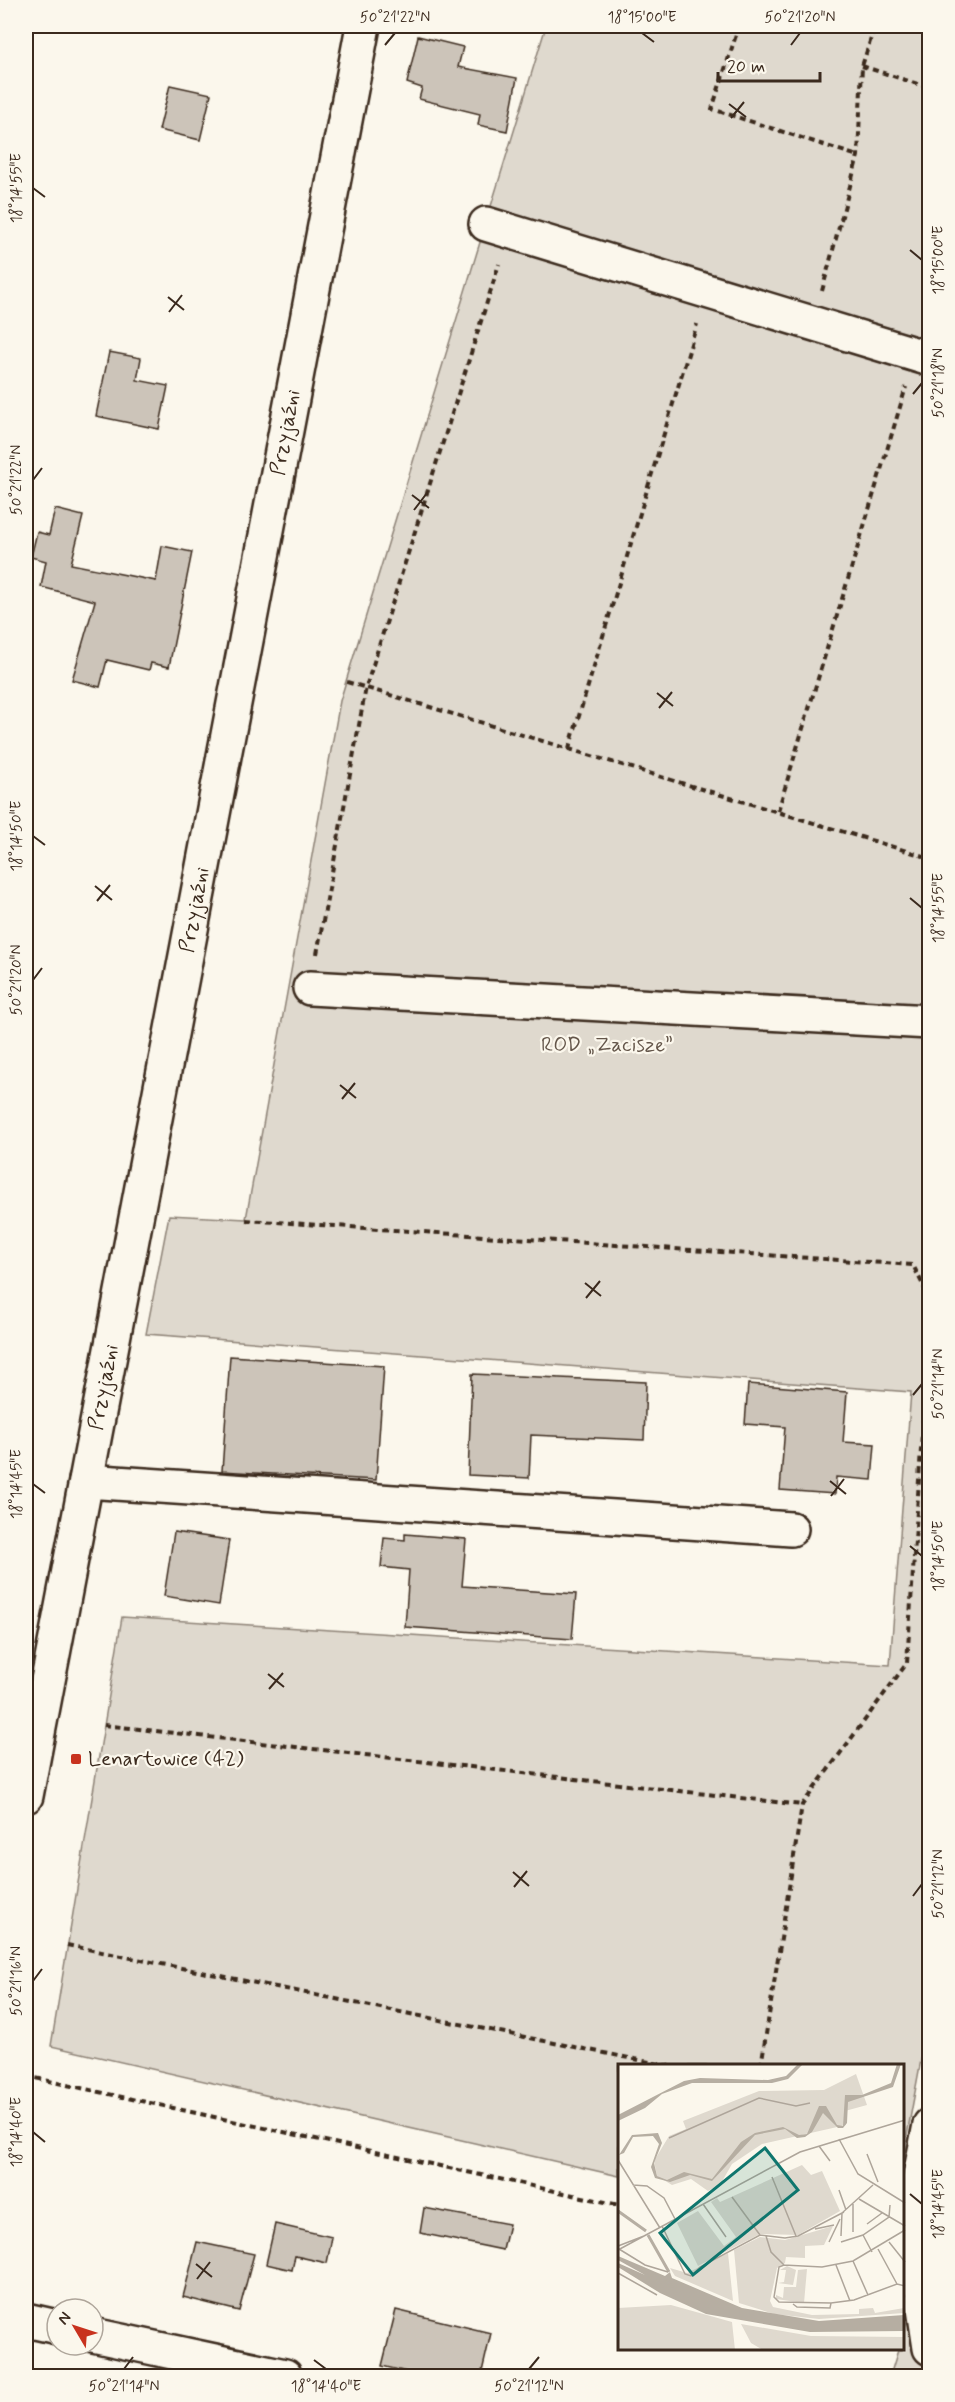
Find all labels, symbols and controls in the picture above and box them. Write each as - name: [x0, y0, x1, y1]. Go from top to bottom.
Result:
- text: 50°21'22"N: [360, 8, 430, 28]
- text: 18°15'00"E: [607, 8, 677, 28]
- text: 50°21'20"N: [764, 8, 836, 28]
- scale bar: [718, 45, 820, 83]
- text: 20 m: [727, 55, 765, 79]
- text: 18°14'55"E: [7, 153, 27, 223]
- text: 18°15'00"E: [929, 225, 949, 295]
- text: 50°21'18"N: [929, 348, 949, 418]
- street label: Przyjaźni: [264, 387, 308, 478]
- text: 50°21'22"N: [7, 445, 27, 515]
- text: 18°14'50"E: [7, 800, 27, 871]
- street label: Przyjaźni: [173, 865, 217, 955]
- text: 18°14'55"E: [929, 873, 949, 943]
- text: 50°21'20"N: [7, 944, 27, 1016]
- park label: ROD „Zacisze”: [541, 1031, 673, 1059]
- street label: Przyjaźni: [82, 1342, 126, 1433]
- text: 50°21'14"N: [929, 1349, 949, 1419]
- text: 18°14'45"E: [7, 1449, 27, 1519]
- text: 18°14'50"E: [929, 1520, 949, 1591]
- place label: Lenartowice (42): [88, 1745, 244, 1773]
- marker: Lenartowice (42): [69, 1752, 83, 1766]
- text: 50°21'12"N: [929, 1849, 949, 1919]
- text: 50°21'16"N: [7, 1946, 27, 2016]
- inset map: [618, 2064, 904, 2351]
- text: 18°14'40"E: [7, 2097, 27, 2167]
- text: 18°14'45"E: [929, 2169, 949, 2239]
- north arrow: [45, 2297, 105, 2357]
- text: N: [53, 2308, 76, 2329]
- text: 50°21'14"N: [89, 2377, 159, 2397]
- text: 18°14'40"E: [291, 2377, 361, 2397]
- text: 50°21'12"N: [494, 2377, 564, 2397]

